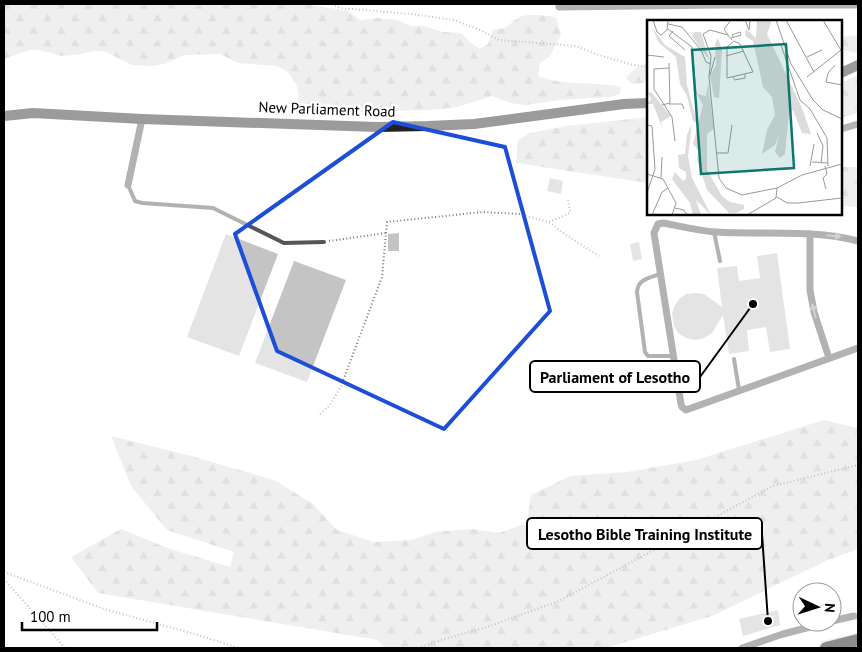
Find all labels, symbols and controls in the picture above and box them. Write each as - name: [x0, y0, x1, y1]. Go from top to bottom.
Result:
- inset map: [647, 20, 842, 215]
- street label: New Parliament Road: [258, 97, 396, 121]
- one-way arrow: [826, 233, 842, 241]
- one-way arrow: [810, 304, 818, 319]
- callout: Parliament of Lesotho: [530, 361, 700, 392]
- text: Parliament of Lesotho: [540, 367, 690, 387]
- callout: Lesotho Bible Training Institute: [527, 518, 762, 549]
- text: Lesotho Bible Training Institute: [538, 524, 752, 544]
- north arrow: [792, 582, 842, 632]
- scale bar: [22, 600, 158, 632]
- text: N: [821, 603, 839, 613]
- text: 100 m: [30, 607, 71, 626]

